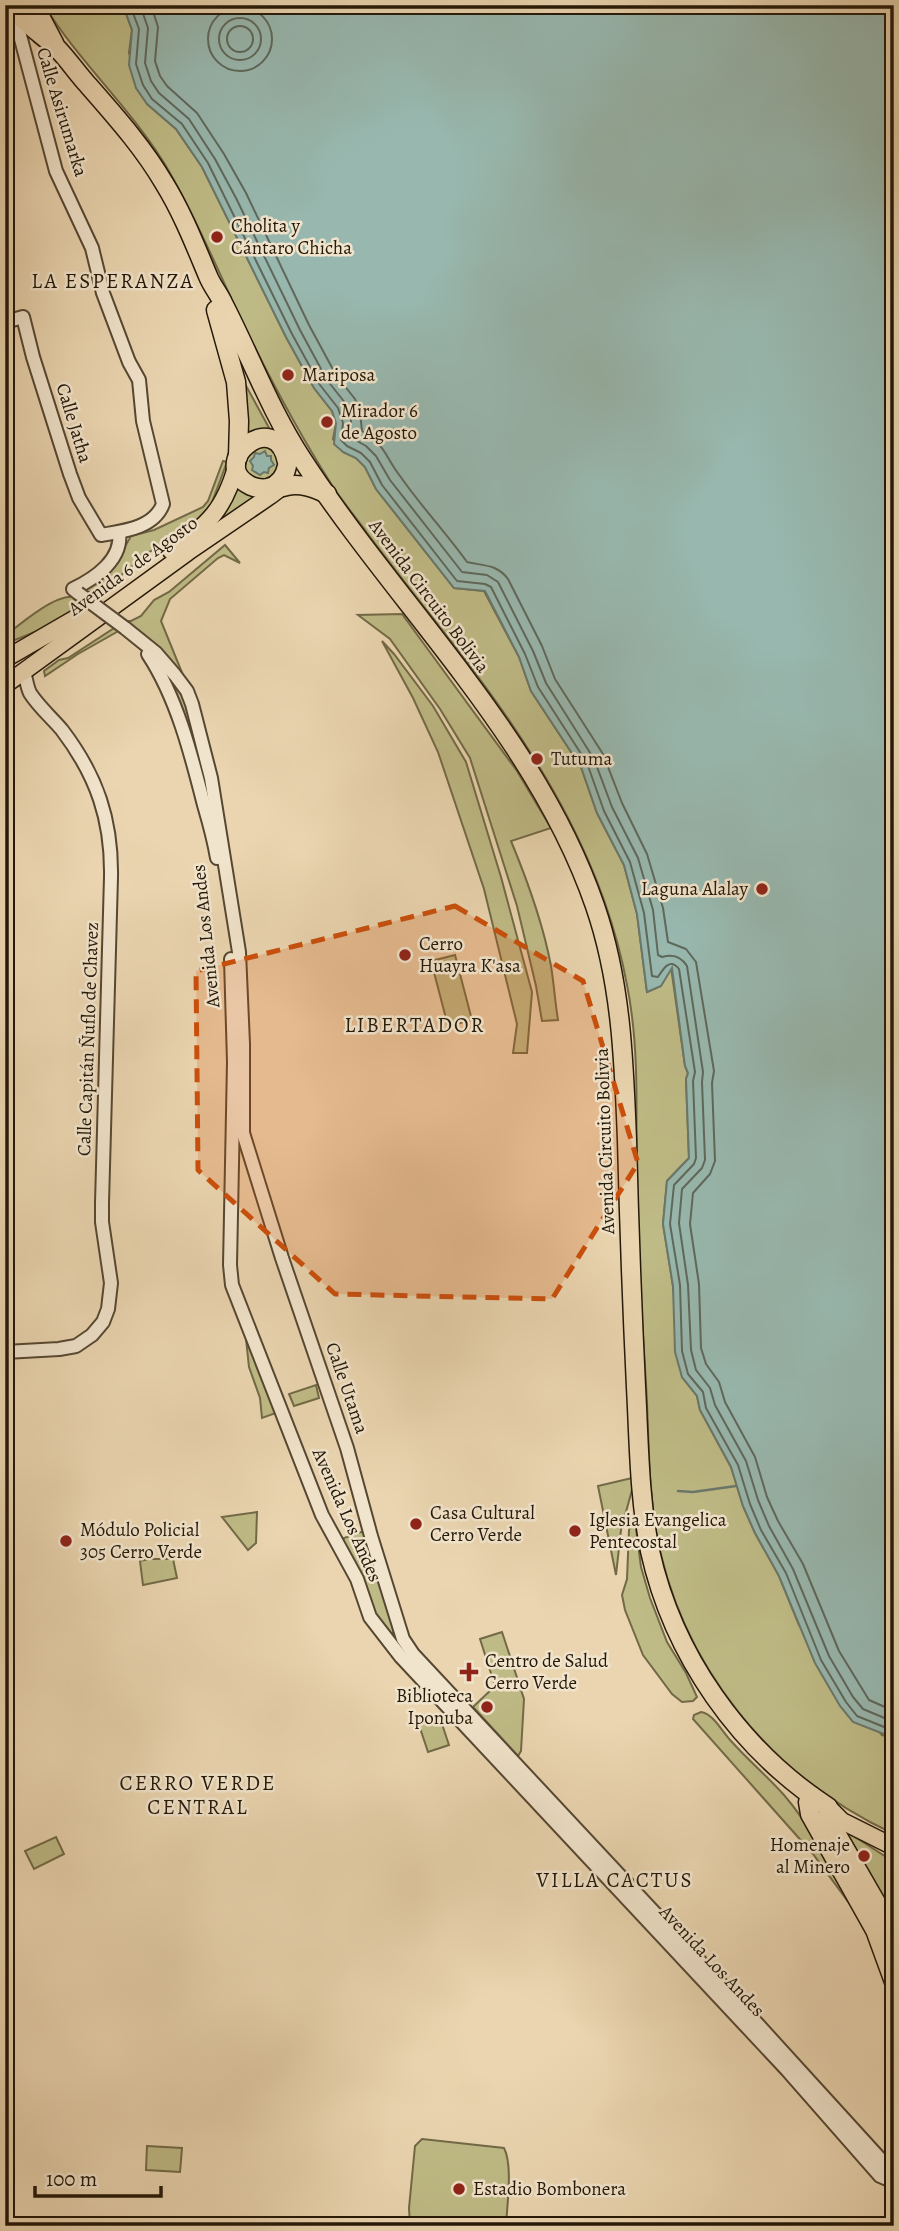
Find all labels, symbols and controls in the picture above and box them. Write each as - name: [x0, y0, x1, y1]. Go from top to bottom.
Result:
- street label: Calle Asirumarka: [30, 44, 94, 180]
- place label: Cholita y Cántaro Chicha: [231, 213, 352, 261]
- marker: Cholita y Cántaro Chicha: [209, 229, 225, 245]
- district label: LA ESPERANZA: [31, 267, 195, 295]
- place label: Mariposa: [302, 362, 376, 388]
- marker: Mariposa: [280, 367, 296, 383]
- street label: Calle Jatha: [50, 380, 98, 466]
- place label: Mirador 6 de Agosto: [341, 398, 418, 446]
- marker: Mirador 6 de Agosto: [319, 414, 335, 430]
- street label: Avenida 6 de Agosto: [62, 510, 203, 622]
- street label: Avenida Circuito Bolivia: [362, 513, 496, 678]
- place label: Tutuma: [551, 746, 612, 772]
- marker: Tutuma: [529, 751, 545, 767]
- street label: Avenida Los Andes: [186, 863, 227, 1010]
- place label: Laguna Alalay: [641, 876, 749, 902]
- marker: Laguna Alalay: [754, 881, 770, 897]
- street label: Calle Capitán Ñuflo de Chavez: [71, 922, 105, 1156]
- place label: Cerro Huayra K'asa: [419, 931, 521, 979]
- marker: Cerro Huayra K'asa: [397, 947, 413, 963]
- district label: LIBERTADOR: [345, 1011, 485, 1039]
- street label: Avenida Circuito Bolivia: [589, 1047, 621, 1236]
- street label: Calle Utama: [319, 1339, 375, 1437]
- street label: Avenida Los Andes: [305, 1443, 388, 1586]
- place label: Casa Cultural Cerro Verde: [430, 1500, 535, 1548]
- place label: Iglesia Evangelica Pentecostal: [589, 1507, 727, 1555]
- marker: Casa Cultural Cerro Verde: [408, 1516, 424, 1532]
- place label: Módulo Policial 305 Cerro Verde: [80, 1517, 202, 1565]
- marker: Iglesia Evangelica Pentecostal: [567, 1523, 583, 1539]
- marker: Módulo Policial 305 Cerro Verde: [58, 1533, 74, 1549]
- place label: Centro de Salud Cerro Verde: [485, 1648, 609, 1696]
- marker: Centro de Salud Cerro Verde: [459, 1662, 479, 1682]
- place label: Biblioteca Iponuba: [396, 1683, 473, 1731]
- marker: Biblioteca Iponuba: [479, 1699, 495, 1715]
- district label: CERRO VERDE CENTRAL: [120, 1769, 276, 1821]
- place label: Homenaje al Minero: [770, 1832, 850, 1880]
- marker: Homenaje al Minero: [856, 1848, 872, 1864]
- district label: VILLA CACTUS: [535, 1866, 694, 1894]
- street label: Avenida Los Andes: [653, 1899, 771, 2023]
- scale bar: [35, 2154, 161, 2198]
- text: 100 m: [46, 2165, 97, 2193]
- place label: Estadio Bombonera: [473, 2176, 626, 2202]
- marker: Estadio Bombonera: [451, 2181, 467, 2197]

